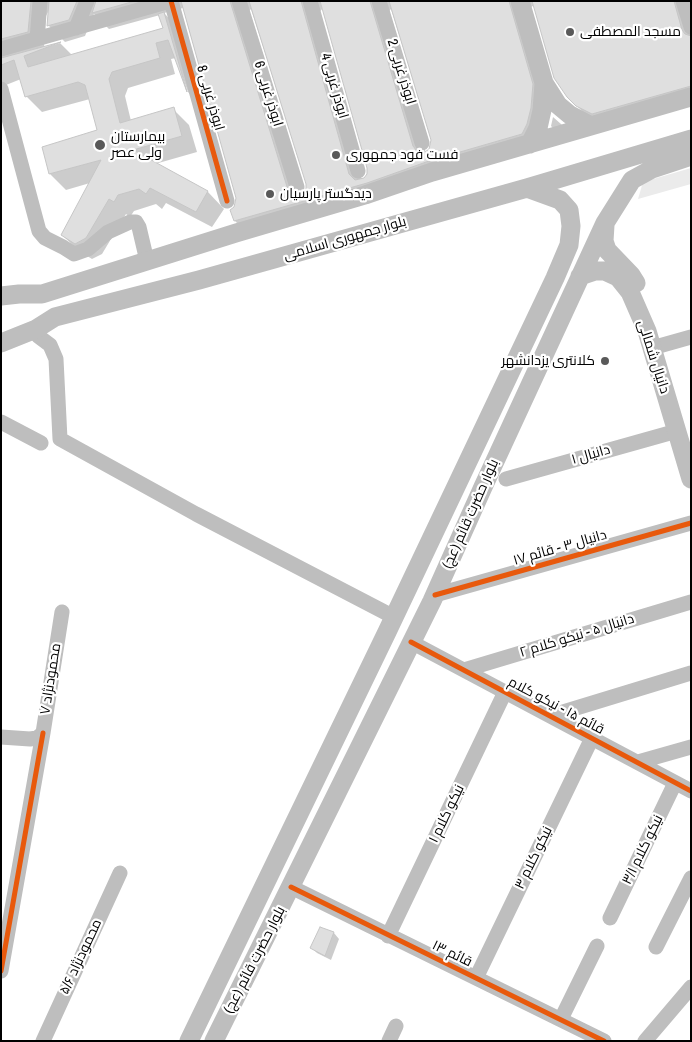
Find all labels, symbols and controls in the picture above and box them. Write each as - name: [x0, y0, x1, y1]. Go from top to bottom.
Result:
- place label: مسجد المصطفی: [580, 24, 681, 40]
- marker: مسجد المصطفی: [564, 26, 576, 38]
- street label: ابوذر غربی 2: [383, 37, 419, 107]
- street label: ابوذر غربی 4: [317, 51, 351, 121]
- street label: ابوذر غربی 6: [250, 59, 286, 129]
- street label: ابوذر غربی 8: [193, 63, 227, 133]
- place label: بیمارستان ولی عصر: [111, 129, 165, 162]
- marker: بیمارستان ولی عصر: [93, 138, 107, 152]
- place label: فست فود جمهوری: [346, 147, 458, 163]
- marker: فست فود جمهوری: [330, 149, 342, 161]
- place label: دیدگستر پارسیان: [280, 186, 372, 202]
- marker: دیدگستر پارسیان: [264, 188, 276, 200]
- street label: بلوار جمهوری اسلامی: [282, 213, 408, 265]
- street label: دانیال شمالی: [633, 318, 673, 396]
- place label: کلانتری یزدانشهر: [501, 353, 595, 369]
- marker: کلانتری یزدانشهر: [599, 355, 611, 367]
- street label: دانیال ۱: [570, 442, 612, 468]
- street label: بلوار حضرت قائم (عج): [439, 457, 503, 571]
- street label: دانیال ۳ - قائم ۱۷: [511, 527, 609, 569]
- street label: دانیال ۵ - نیکو کلام ۲: [518, 611, 636, 661]
- street label: محمودنژاد ۷: [37, 642, 65, 716]
- street label: قائم ۱۵ - نیکو کلام: [505, 674, 607, 738]
- street label: نیکو کلام ۱: [426, 782, 468, 846]
- street label: نیکو کلام ۳/۱: [619, 812, 667, 888]
- street label: نیکو کلام ۳: [512, 824, 556, 892]
- street label: بلوار حضرت قائم (عج): [221, 904, 289, 1016]
- street label: محمودنژاد ۵/۶: [56, 917, 106, 997]
- street label: قائم ۱۳: [429, 937, 475, 971]

